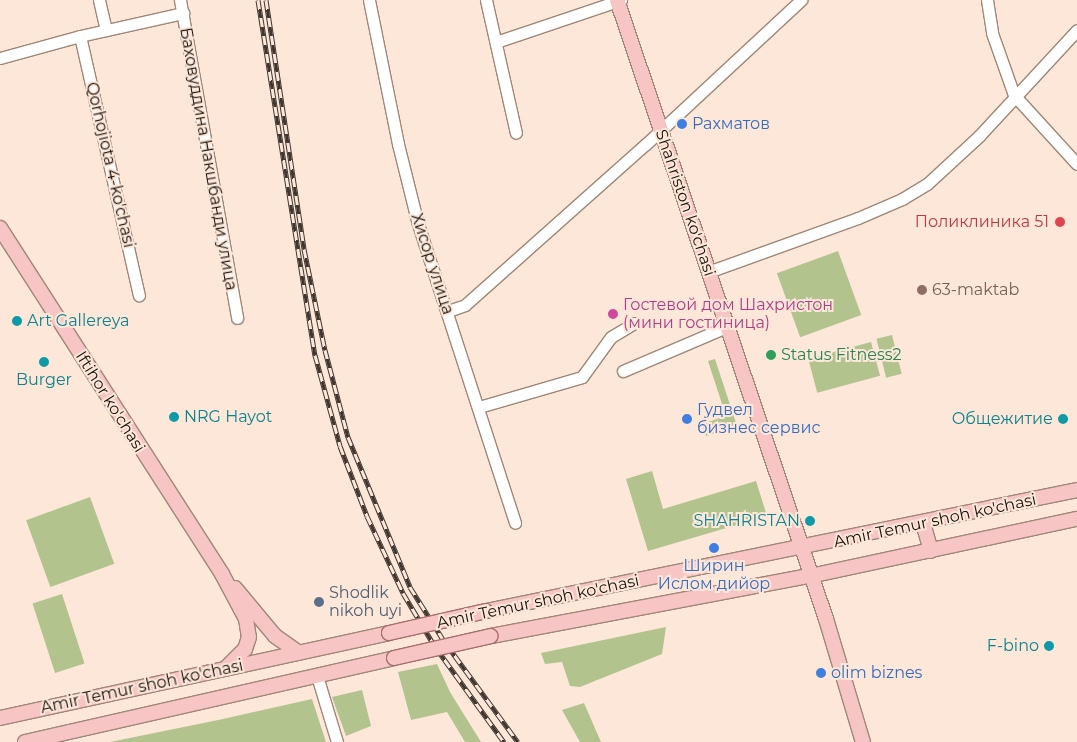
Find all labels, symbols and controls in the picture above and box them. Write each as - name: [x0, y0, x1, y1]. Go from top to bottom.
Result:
- street label: Баховуддина Накшбанди улица: [175, 26, 241, 292]
- street label: Qorhojiota 4-ko'chasi: [82, 80, 138, 250]
- place label: Рахматов: [692, 114, 770, 134]
- marker: Рахматов: [676, 118, 688, 130]
- street label: Shahriston ko'chasi: [651, 127, 719, 279]
- street label: Хисор улица: [407, 211, 457, 317]
- place label: Поликлиника 51: [915, 212, 1049, 232]
- marker: Поликлиника 51: [1053, 215, 1067, 229]
- place label: 63-maktab: [932, 280, 1019, 300]
- marker: 63-maktab: [916, 284, 928, 296]
- place label: Гостевой дом Шахристон (мини гостиница): [623, 295, 833, 333]
- marker: Гостевой дом Шахристон (мини гостиница): [607, 308, 619, 320]
- place label: Art Gallereya: [27, 311, 129, 331]
- marker: Art Gallereya: [11, 315, 23, 327]
- place label: Status Fitness2: [781, 345, 902, 365]
- street label: Iftihor ko'chasi: [71, 348, 149, 456]
- marker: Status Fitness2: [765, 349, 777, 361]
- marker: Burger: [38, 356, 50, 368]
- place label: Burger: [16, 370, 72, 390]
- place label: Гудвел бизнес сервис: [697, 400, 820, 438]
- place label: NRG Hayot: [184, 407, 272, 427]
- place label: Общежитие: [952, 409, 1053, 429]
- marker: NRG Hayot: [168, 411, 180, 423]
- marker: Гудвел бизнес сервис: [681, 413, 693, 425]
- marker: Общежитие: [1057, 413, 1069, 425]
- street label: Amir Temur shoh ko'chasi: [832, 490, 1038, 552]
- place label: SHAHRISTAN: [693, 511, 800, 531]
- marker: SHAHRISTAN: [804, 515, 816, 527]
- marker: Ширин Ислом дийор: [708, 542, 720, 554]
- place label: Ширин Ислом дийор: [658, 556, 770, 594]
- street label: Amir Temur shoh ko'chasi: [435, 571, 641, 633]
- place label: Shodlik nikoh uyi: [329, 583, 402, 621]
- marker: Shodlik nikoh uyi: [313, 596, 325, 608]
- place label: F-bino: [987, 636, 1039, 656]
- marker: F-bino: [1043, 640, 1055, 652]
- street label: Amir Temur shoh ko'chasi: [39, 656, 245, 718]
- place label: olim biznes: [831, 663, 922, 683]
- marker: olim biznes: [815, 667, 827, 679]

